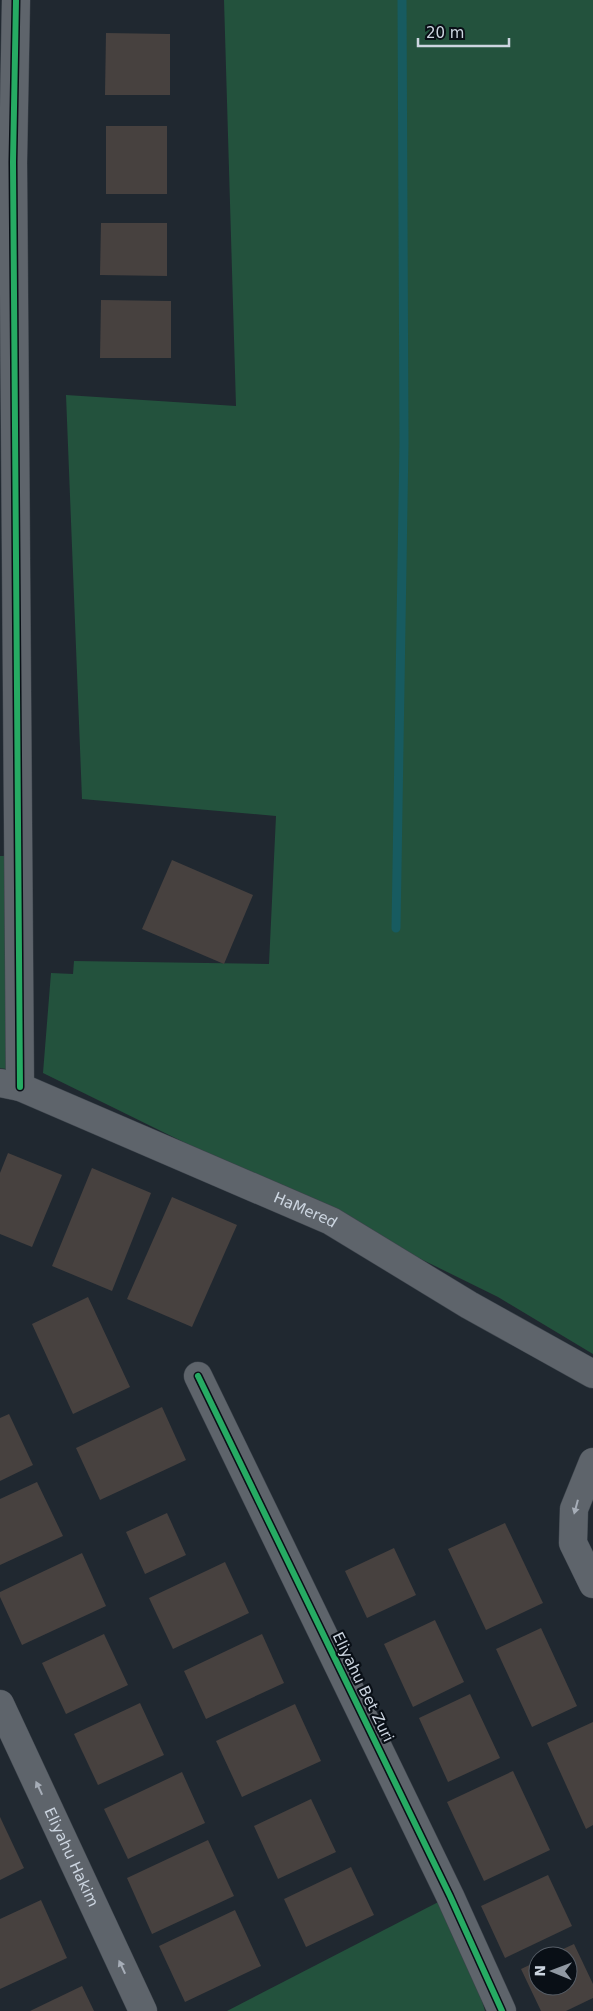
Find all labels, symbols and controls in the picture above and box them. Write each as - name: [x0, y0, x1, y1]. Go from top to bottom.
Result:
- scale bar: [418, 15, 509, 47]
- text: 20 m: [426, 24, 464, 42]
- street label: HaMered: [271, 1188, 340, 1232]
- one-way arrow: [572, 1500, 580, 1515]
- street label: Eliyahu Bet Zuri: [329, 1629, 397, 1745]
- one-way arrow: [35, 1781, 43, 1795]
- street label: Eliyahu Hakim: [40, 1805, 102, 1910]
- north arrow: [528, 1946, 578, 1996]
- one-way arrow: [118, 1960, 126, 1974]
- text: N: [532, 1965, 548, 1977]

